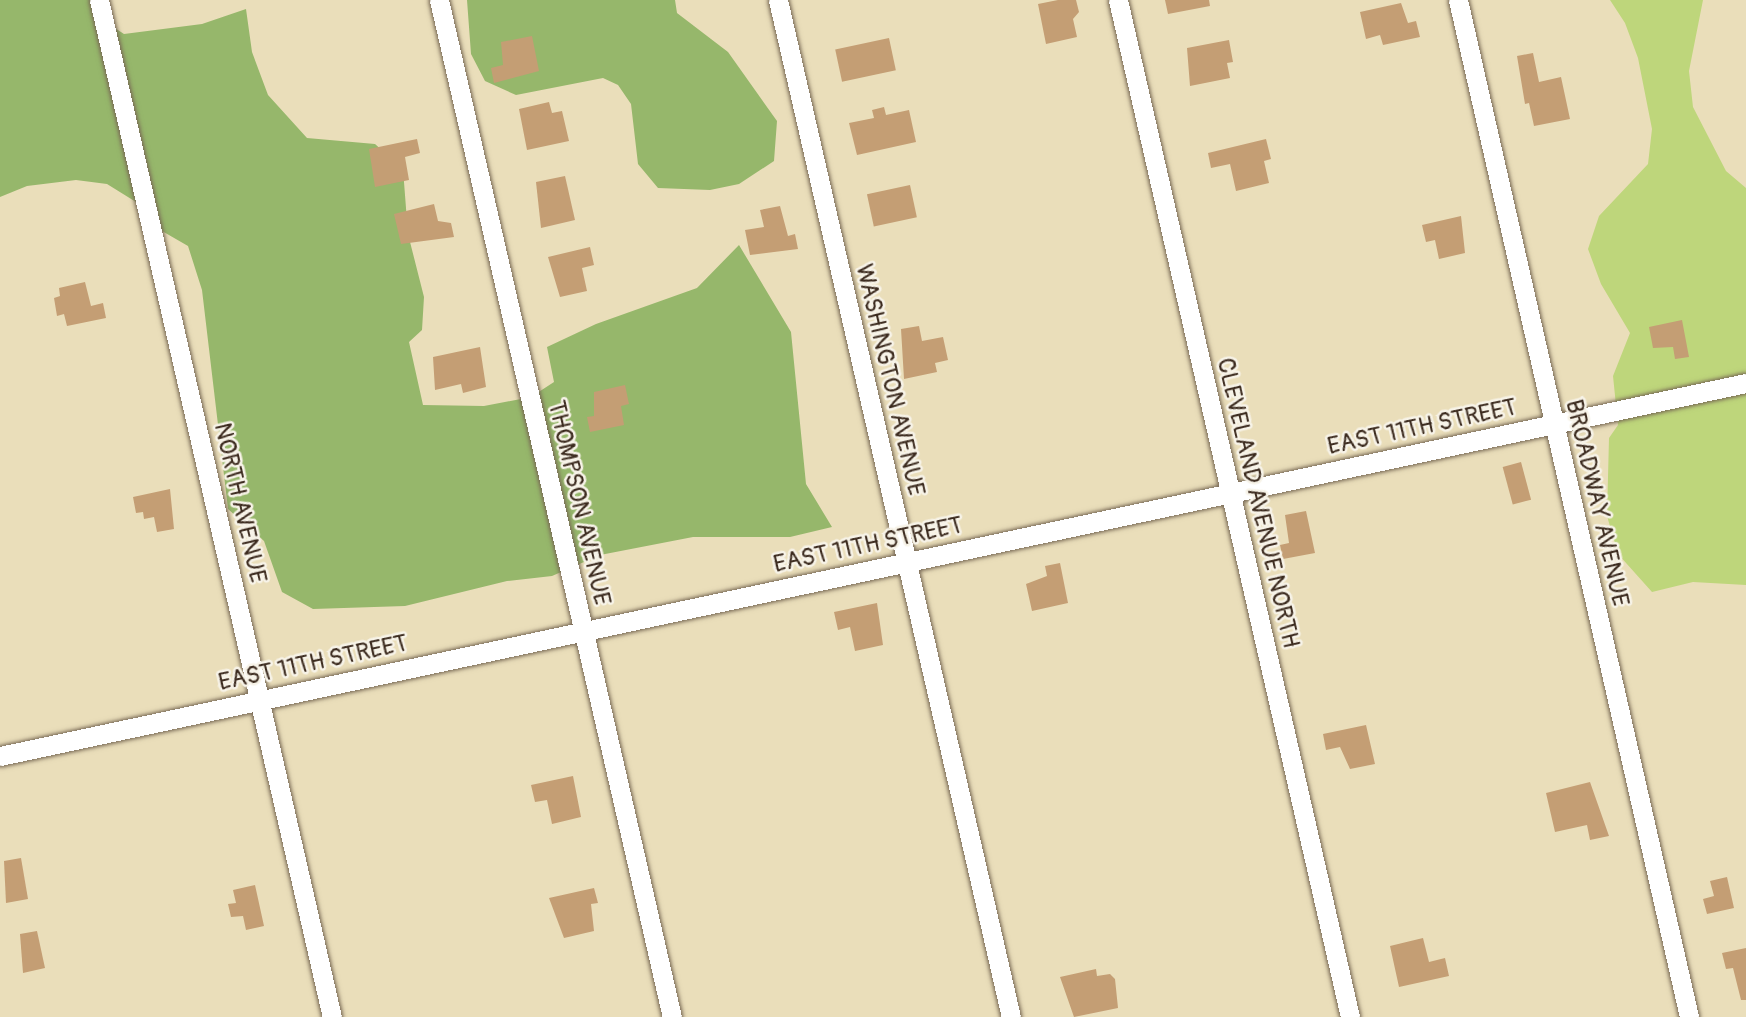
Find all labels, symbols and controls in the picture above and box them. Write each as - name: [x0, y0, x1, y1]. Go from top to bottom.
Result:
- street label: WASHINGTON AVENUE: [849, 261, 931, 499]
- street label: CLEVELAND AVENUE NORTH: [1211, 355, 1305, 651]
- street label: EAST 11TH STREET: [1325, 393, 1519, 461]
- street label: BROADWAY AVENUE: [1559, 397, 1635, 609]
- street label: THOMPSON AVENUE: [541, 398, 617, 608]
- street label: NORTH AVENUE: [208, 420, 272, 586]
- street label: EAST 11TH STREET: [771, 511, 965, 579]
- street label: EAST 11TH STREET: [216, 629, 410, 697]

